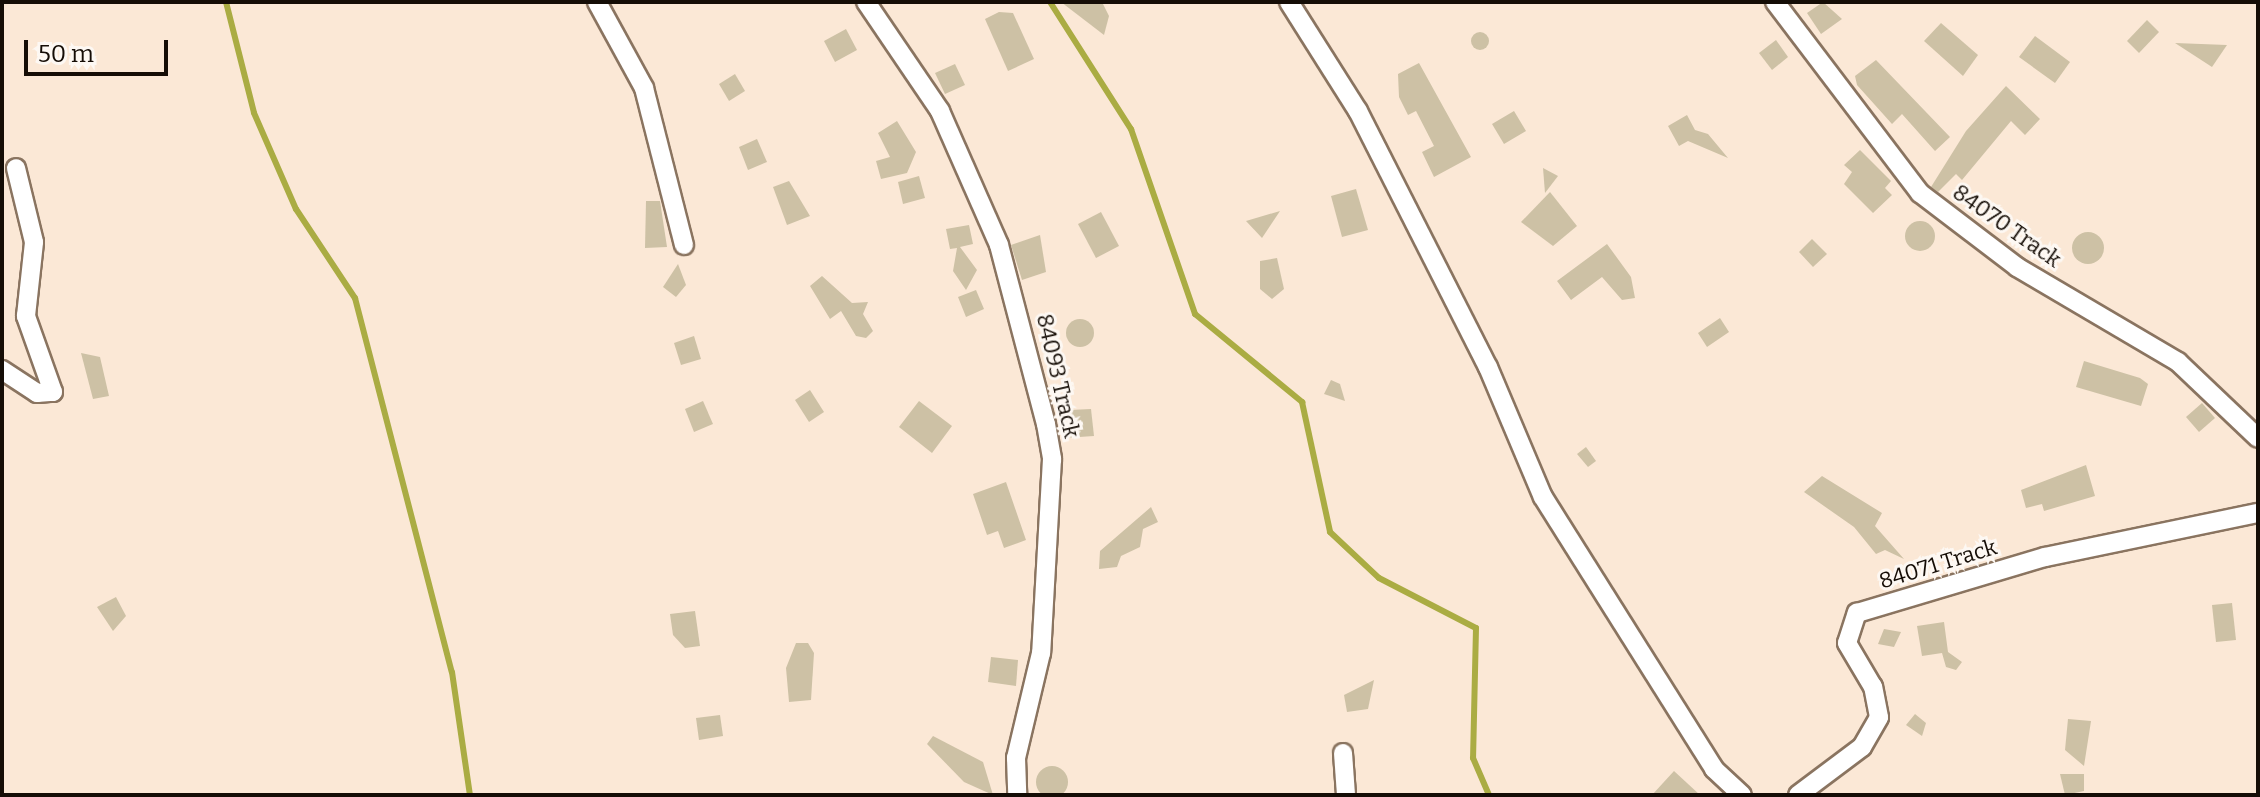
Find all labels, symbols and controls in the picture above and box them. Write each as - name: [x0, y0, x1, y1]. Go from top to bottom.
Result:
- scale bar: [28, 24, 172, 74]
- text: 50 m: [38, 40, 94, 68]
- street label: 84070 Track: [1948, 179, 2066, 273]
- street label: 84093 Track: [1031, 311, 1085, 441]
- street label: 84071 Track: [1876, 534, 2000, 594]

